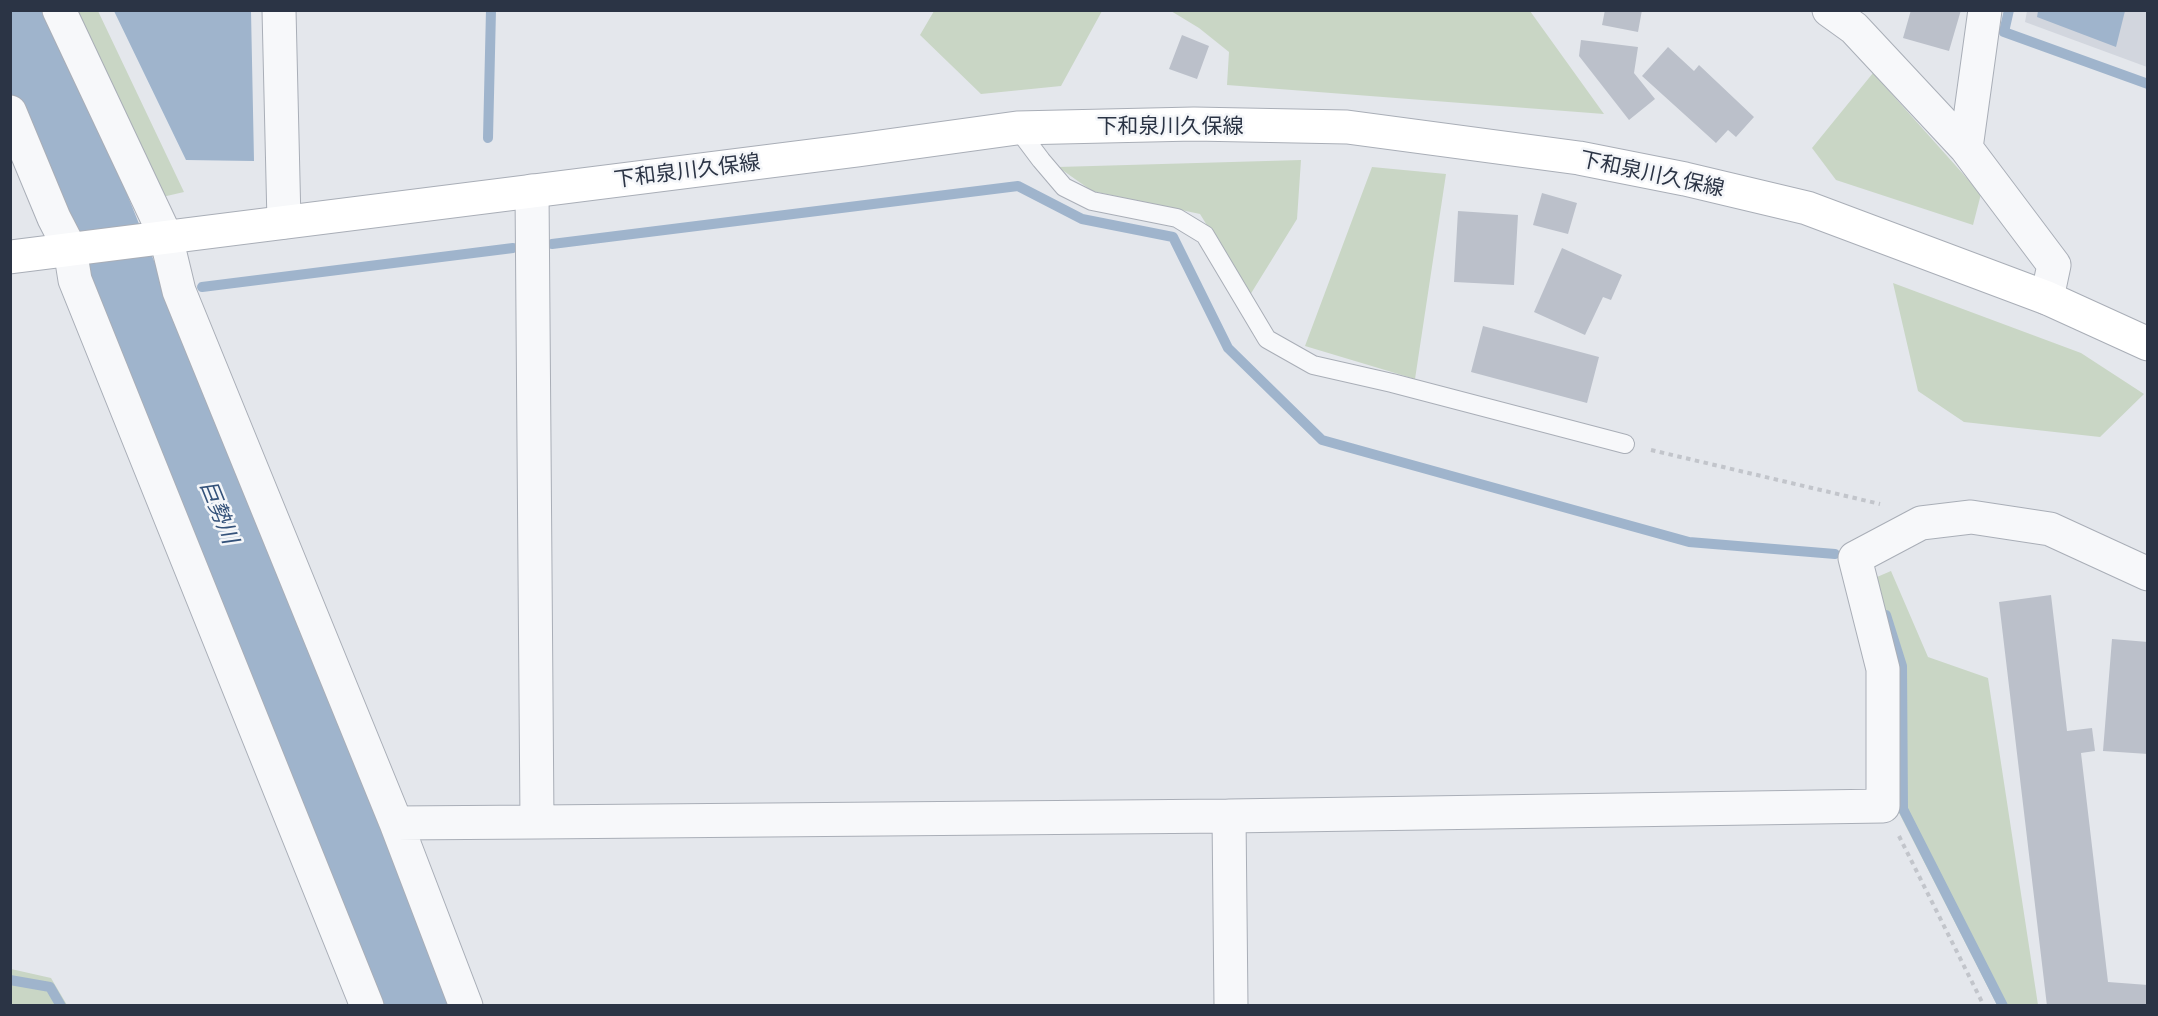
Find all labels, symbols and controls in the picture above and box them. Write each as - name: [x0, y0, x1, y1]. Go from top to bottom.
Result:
- street label: 下和泉川久保線: [1097, 113, 1243, 139]
- street label: 下和泉川久保線: [1577, 146, 1727, 202]
- street label: 下和泉川久保線: [613, 150, 761, 192]
- water label: 巨勢川: [194, 476, 244, 548]

